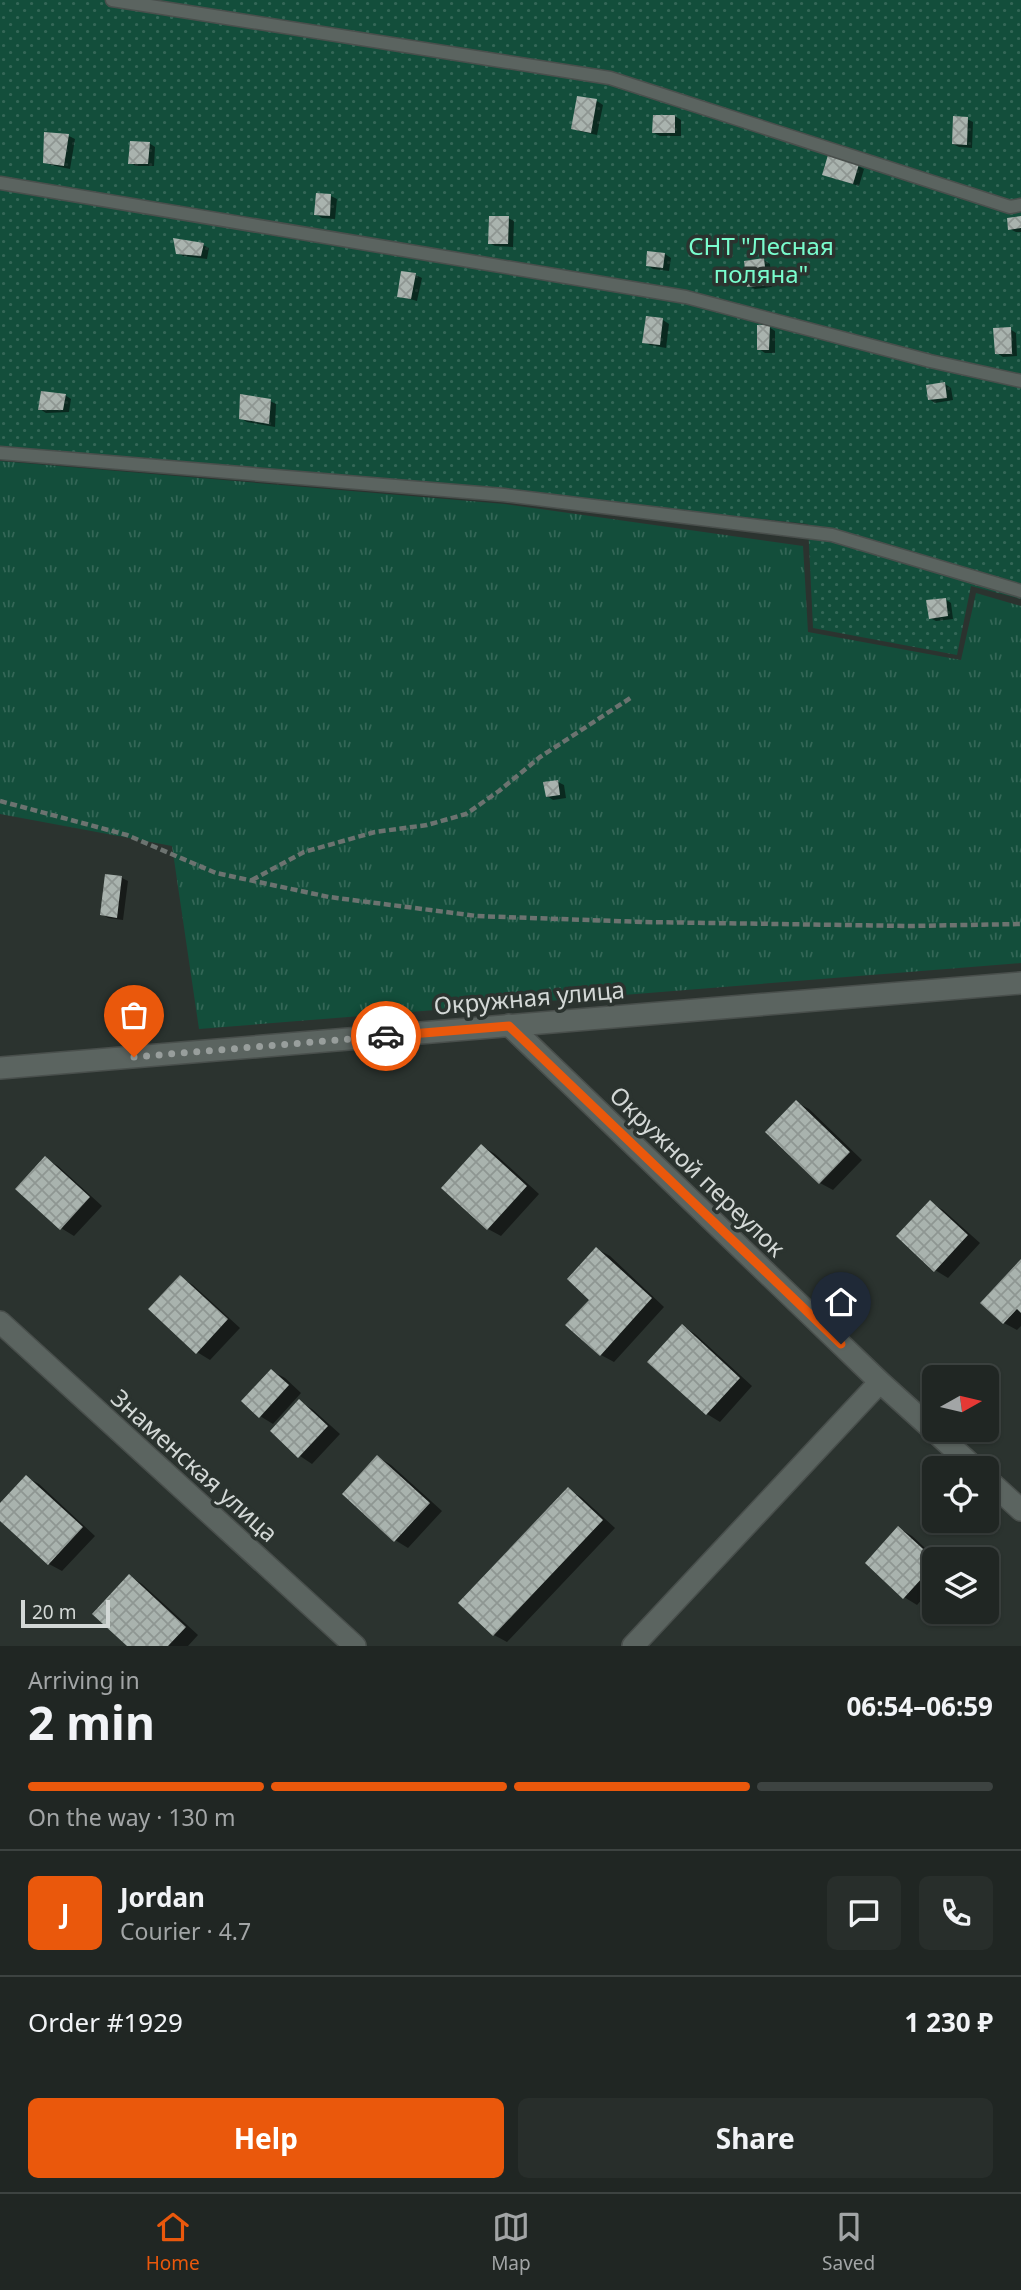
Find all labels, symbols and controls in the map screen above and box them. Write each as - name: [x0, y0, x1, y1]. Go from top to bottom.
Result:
- park label: СНТ "Лесная поляна": [688, 229, 834, 290]
- street label: Окружная улица: [432, 972, 626, 1022]
- pin: [104, 985, 164, 1057]
- icon: bag: [115, 996, 153, 1034]
- courier: [351, 1001, 421, 1071]
- icon: car: [367, 1017, 405, 1055]
- street label: Окружной переулок: [603, 1078, 793, 1264]
- pin: [811, 1272, 871, 1344]
- icon: home: [822, 1283, 860, 1321]
- north arrow: [922, 1365, 999, 1442]
- map controls: [922, 1365, 999, 1624]
- street label: Знаменская улица: [104, 1381, 286, 1549]
- button: locate: [922, 1456, 999, 1533]
- button: layers: [922, 1547, 999, 1624]
- scale bar: [21, 1597, 110, 1629]
- text: 20 m: [32, 1599, 76, 1625]
- text: Arriving in: [28, 1664, 140, 1696]
- text: 06:54–06:59: [846, 1688, 993, 1724]
- text: 2 min: [28, 1691, 155, 1753]
- text: On the way · 130 m: [28, 1801, 235, 1833]
- button: chat: [827, 1876, 901, 1950]
- button: phone: [919, 1876, 993, 1950]
- text: Jordan: [120, 1879, 205, 1915]
- text: J: [61, 1895, 69, 1931]
- text: Courier · 4.7: [120, 1915, 251, 1947]
- text: Order #1929: [28, 2004, 183, 2040]
- text: 1 230 ₽: [904, 2004, 993, 2040]
- button: Help: [28, 2098, 504, 2178]
- button: Share: [518, 2098, 993, 2178]
- tab: Home: [146, 2208, 200, 2276]
- tab: Map: [491, 2208, 531, 2276]
- tab: Saved: [822, 2208, 875, 2276]

